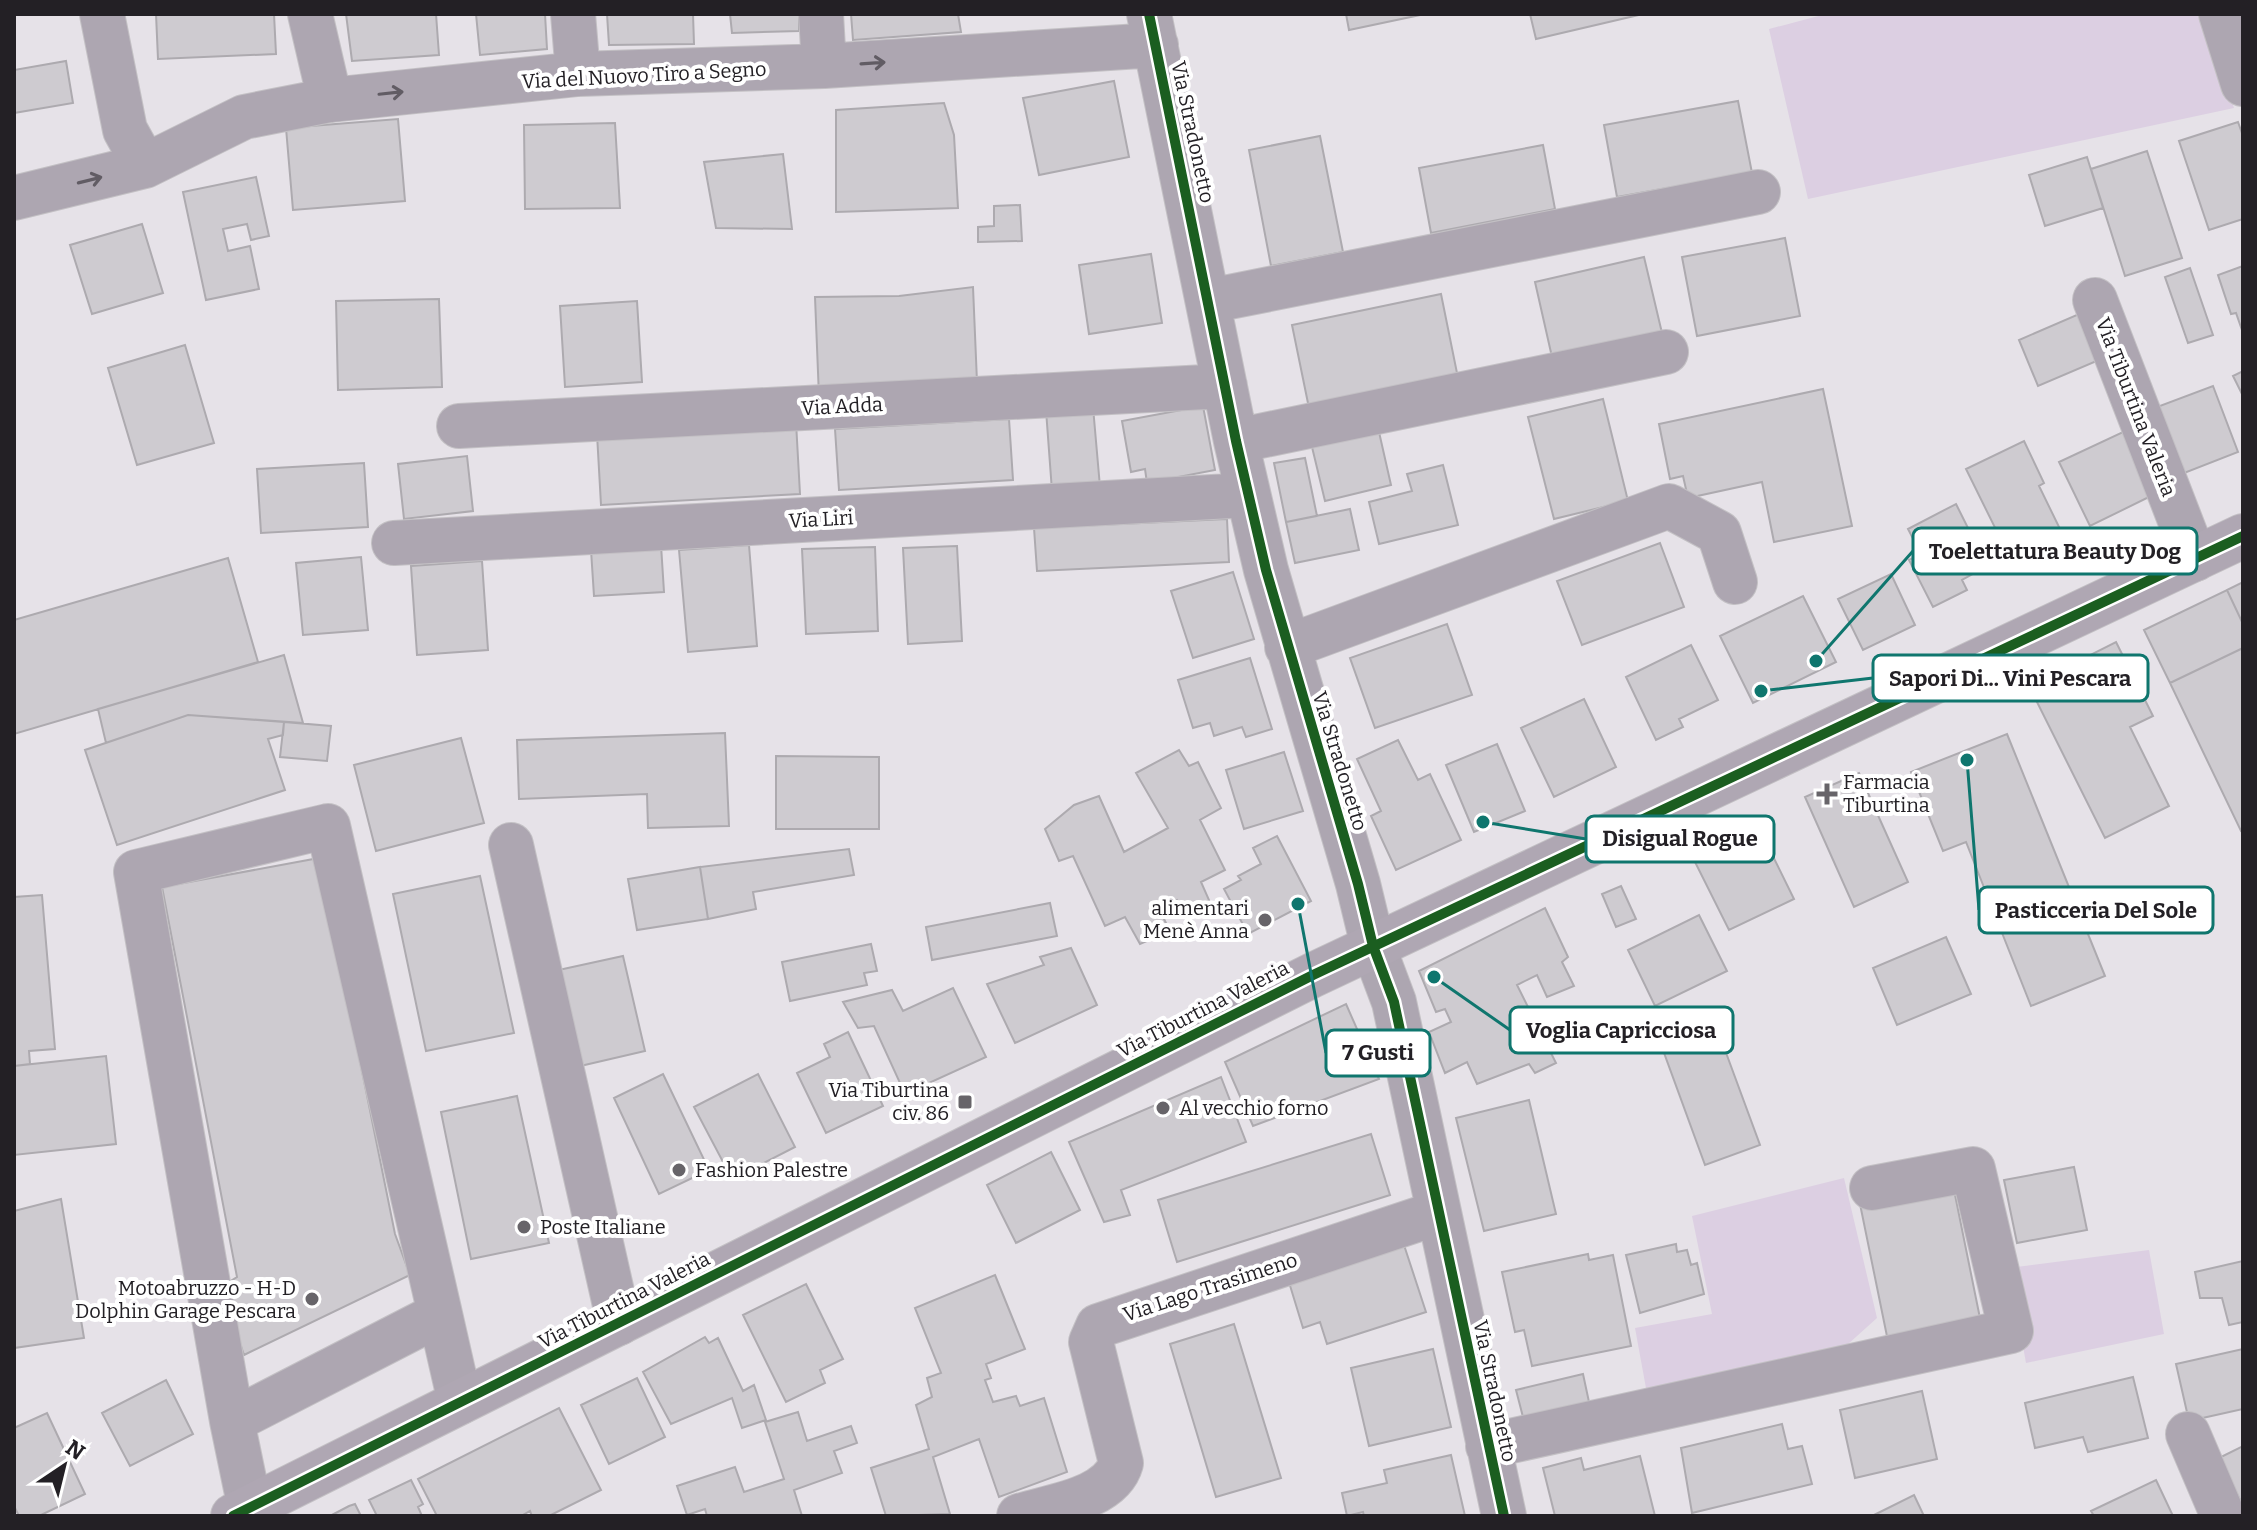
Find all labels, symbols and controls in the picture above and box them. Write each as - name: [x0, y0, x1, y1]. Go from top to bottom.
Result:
- one-way arrow: [859, 55, 886, 70]
- street label: Via del Nuovo Tiro a Segno: [521, 57, 767, 93]
- street label: Via Stradonetto: [1166, 59, 1220, 205]
- one-way arrow: [377, 86, 404, 101]
- one-way arrow: [76, 171, 102, 186]
- street label: Via Tiburtina Valeria: [2091, 314, 2181, 500]
- street label: Via Adda: [801, 392, 884, 420]
- street label: Via Liri: [788, 505, 854, 533]
- callout: Toelettatura Beauty Dog: [1913, 528, 2197, 574]
- text: Toelettatura Beauty Dog: [1929, 538, 2182, 565]
- callout: Sapori Di... Vini Pescara: [1873, 655, 2148, 701]
- text: Sapori Di... Vini Pescara: [1889, 665, 2132, 692]
- street label: Via Stradonetto: [1307, 688, 1373, 834]
- place label: Farmacia Tiburtina: [1843, 770, 1930, 817]
- marker: Farmacia Tiburtina: [1818, 785, 1836, 803]
- callout: Disigual Rogue: [1586, 816, 1774, 862]
- text: Disigual Rogue: [1602, 825, 1758, 852]
- callout: Pasticceria Del Sole: [1979, 887, 2213, 933]
- place label: alimentari Menè Anna: [1143, 896, 1249, 943]
- text: Pasticceria Del Sole: [1995, 897, 2197, 924]
- marker: alimentari Menè Anna: [1256, 911, 1274, 929]
- street label: Via Tiburtina Valeria: [1113, 955, 1293, 1063]
- callout: Voglia Capricciosa: [1510, 1007, 1733, 1053]
- text: Voglia Capricciosa: [1526, 1017, 1717, 1044]
- callout: 7 Gusti: [1326, 1030, 1430, 1076]
- text: 7 Gusti: [1342, 1039, 1414, 1066]
- place label: Via Tiburtina civ. 86: [829, 1078, 949, 1125]
- marker: Via Tiburtina civ. 86: [956, 1093, 974, 1111]
- place label: Al vecchio forno: [1179, 1096, 1328, 1120]
- marker: Al vecchio forno: [1154, 1099, 1172, 1117]
- place label: Fashion Palestre: [695, 1158, 848, 1182]
- marker: Fashion Palestre: [670, 1161, 688, 1179]
- place label: Poste Italiane: [540, 1215, 666, 1239]
- marker: Poste Italiane: [515, 1218, 533, 1236]
- street label: Via Tiburtina Valeria: [534, 1246, 714, 1354]
- street label: Via Lago Trasimeno: [1120, 1247, 1300, 1327]
- place label: Motoabruzzo - H-D Dolphin Garage Pescara: [75, 1276, 296, 1323]
- marker: Motoabruzzo - H-D Dolphin Garage Pescara: [303, 1290, 321, 1308]
- street label: Via Stradonetto: [1468, 1318, 1522, 1464]
- north arrow: [24, 1426, 104, 1506]
- text: N: [60, 1434, 90, 1466]

